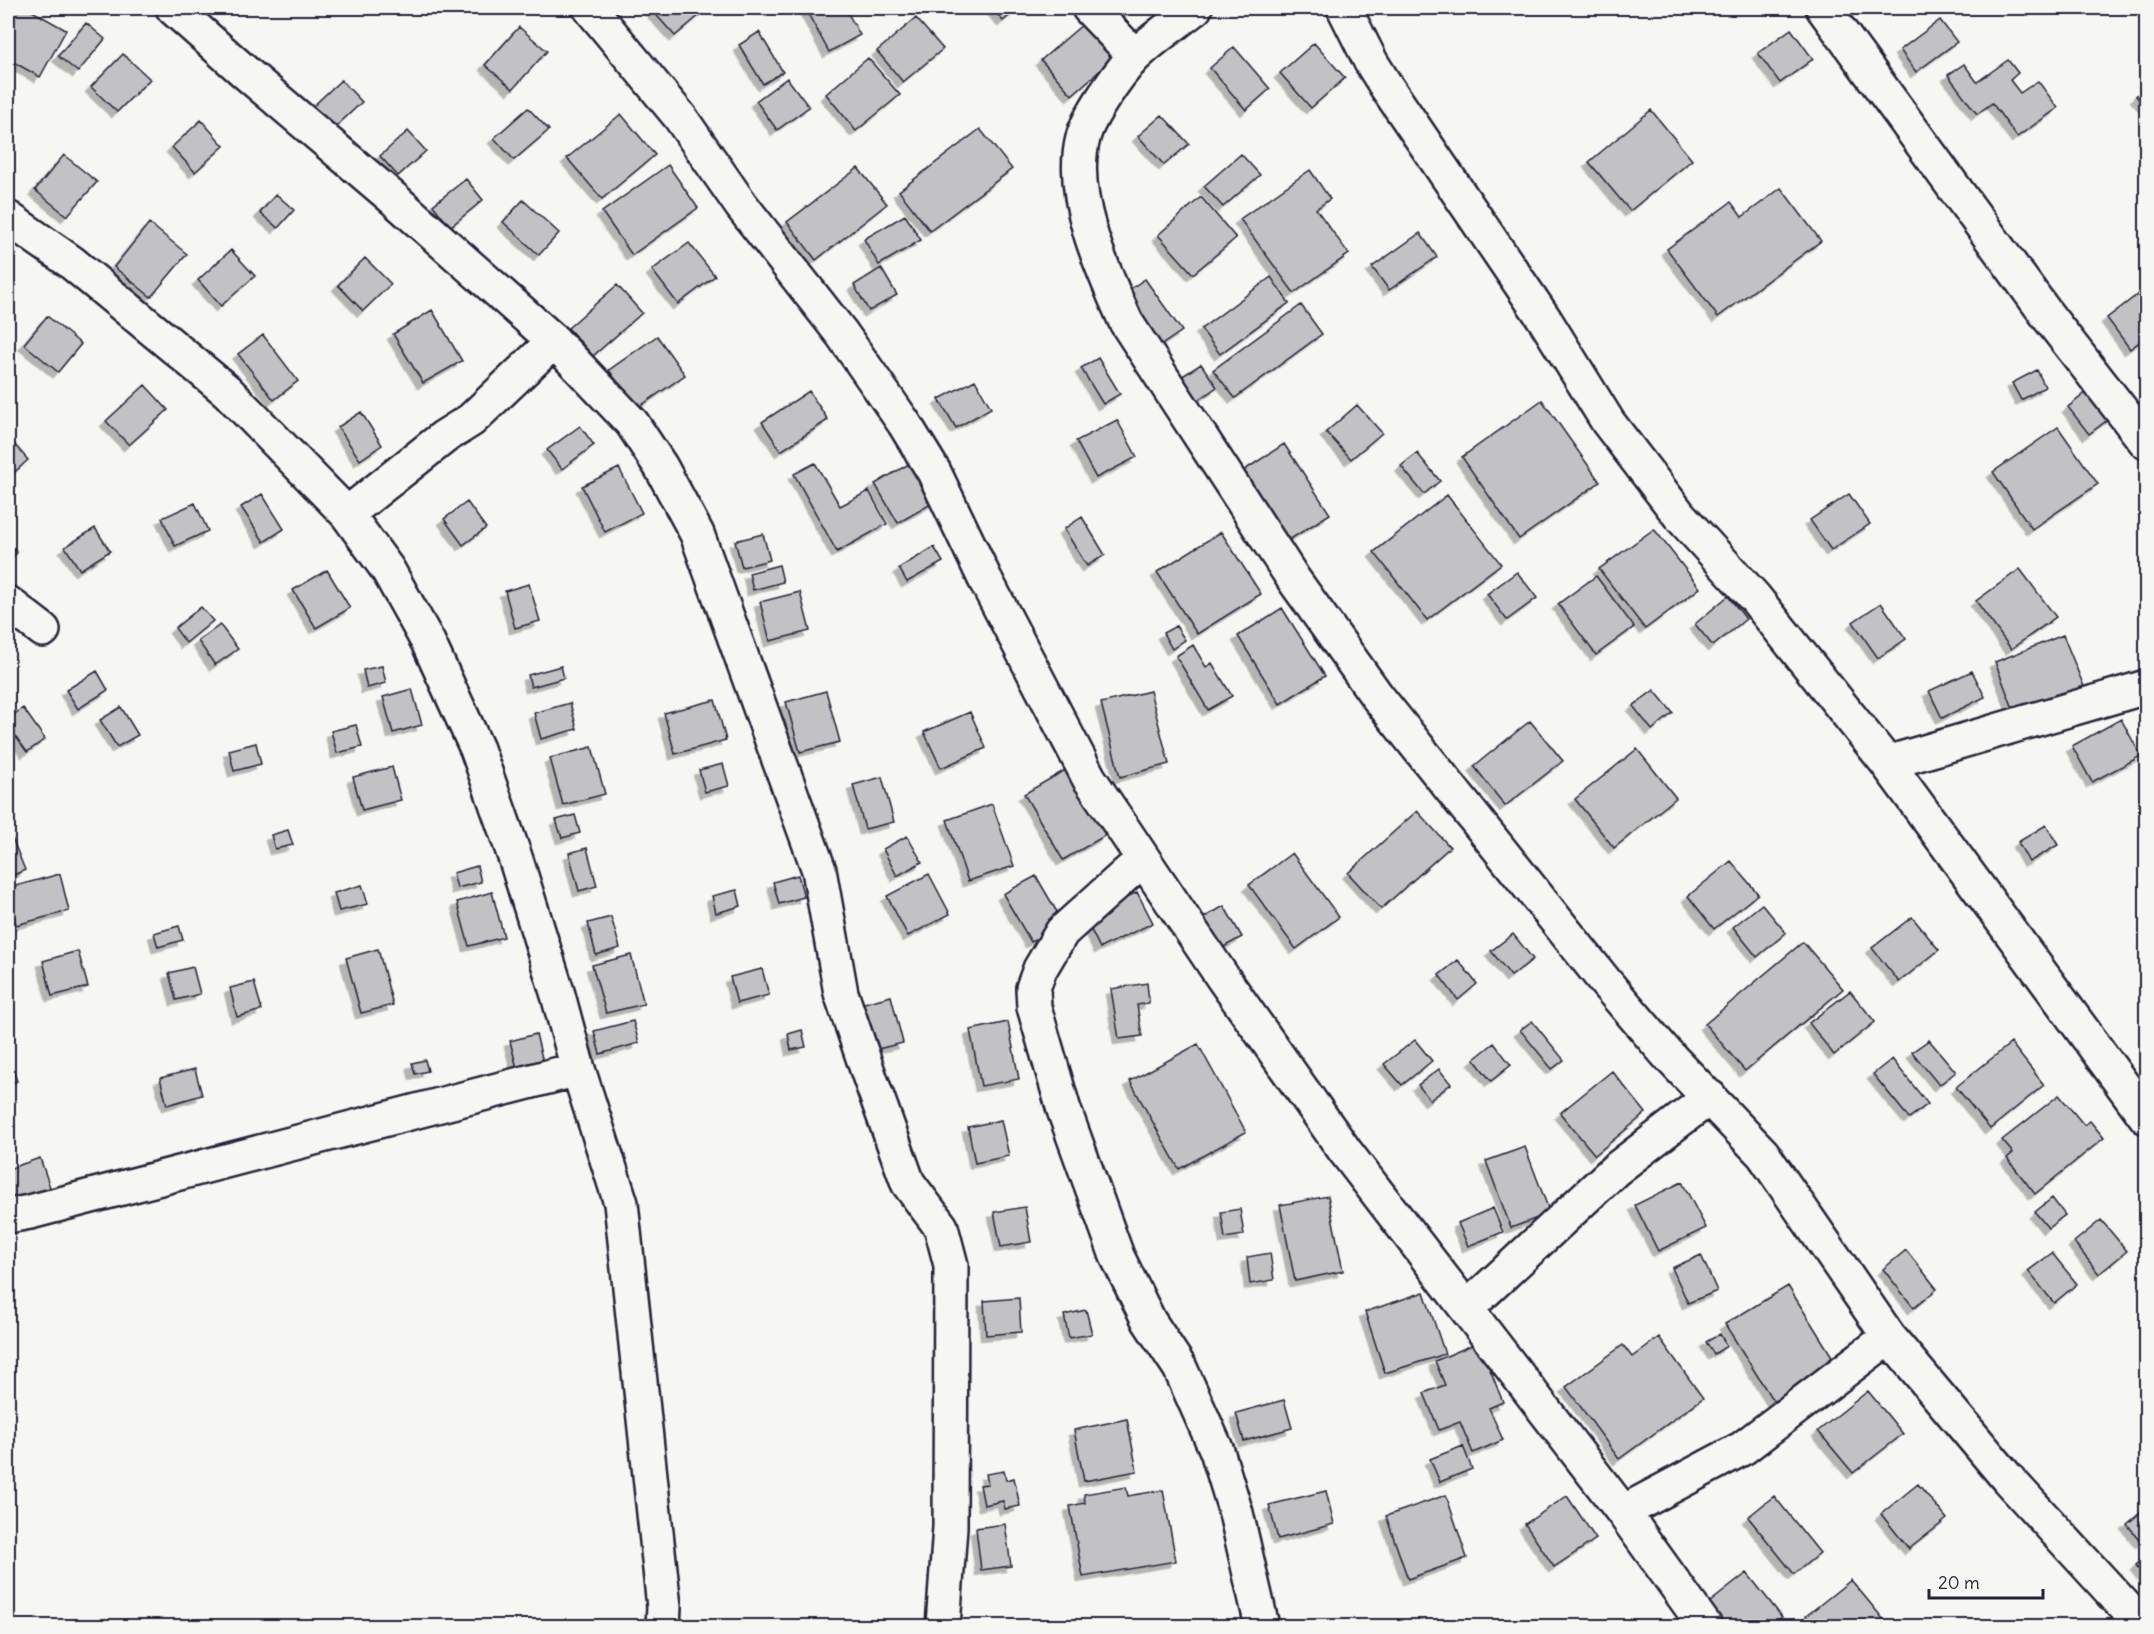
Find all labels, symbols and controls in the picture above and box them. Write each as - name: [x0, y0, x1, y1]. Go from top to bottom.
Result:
- scale bar: [1929, 1562, 2043, 1600]
- text: 20 m: [1938, 1571, 1980, 1594]

